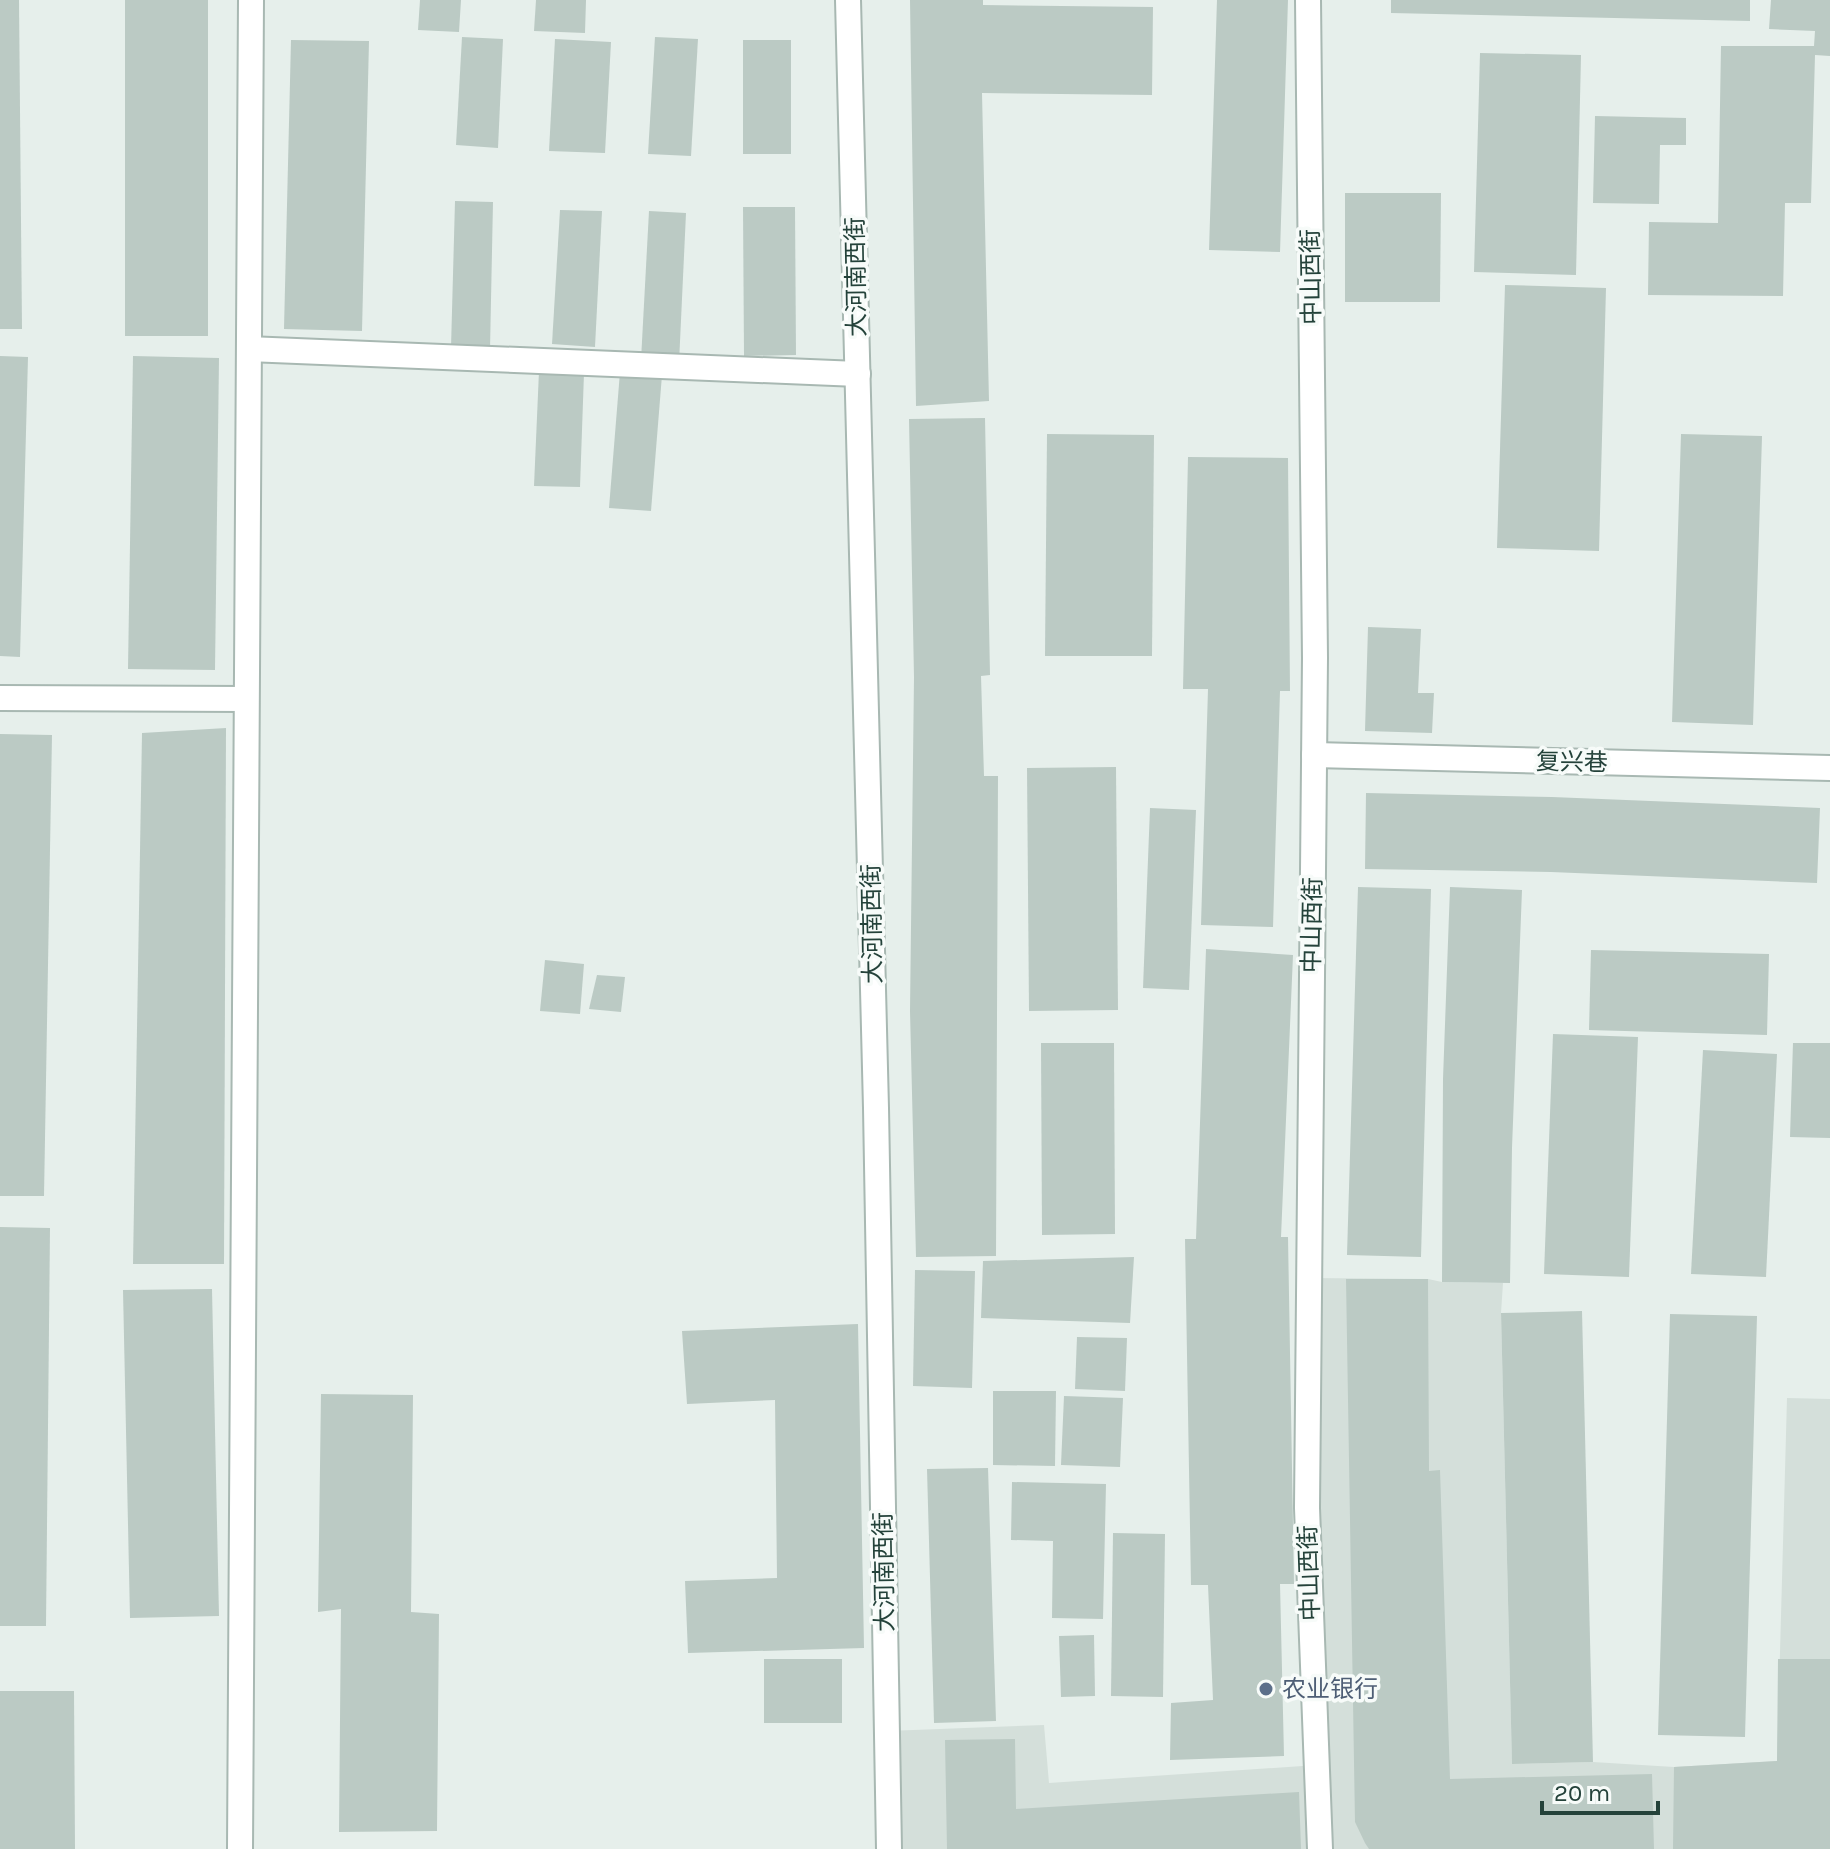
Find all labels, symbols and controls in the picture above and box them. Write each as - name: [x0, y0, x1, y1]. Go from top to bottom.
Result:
- street label: 大河南西街: [841, 217, 871, 337]
- street label: 中山西街: [1296, 229, 1326, 325]
- street label: 复兴巷: [1536, 747, 1608, 777]
- street label: 大河南西街: [857, 864, 887, 984]
- street label: 中山西街: [1297, 877, 1327, 973]
- street label: 大河南西街: [869, 1512, 899, 1632]
- street label: 中山西街: [1293, 1525, 1325, 1621]
- place label: 农业银行: [1282, 1675, 1378, 1703]
- marker: 农业银行: [1257, 1680, 1275, 1698]
- scale bar: [1542, 1765, 1658, 1815]
- text: 20 m: [1554, 1779, 1610, 1807]

